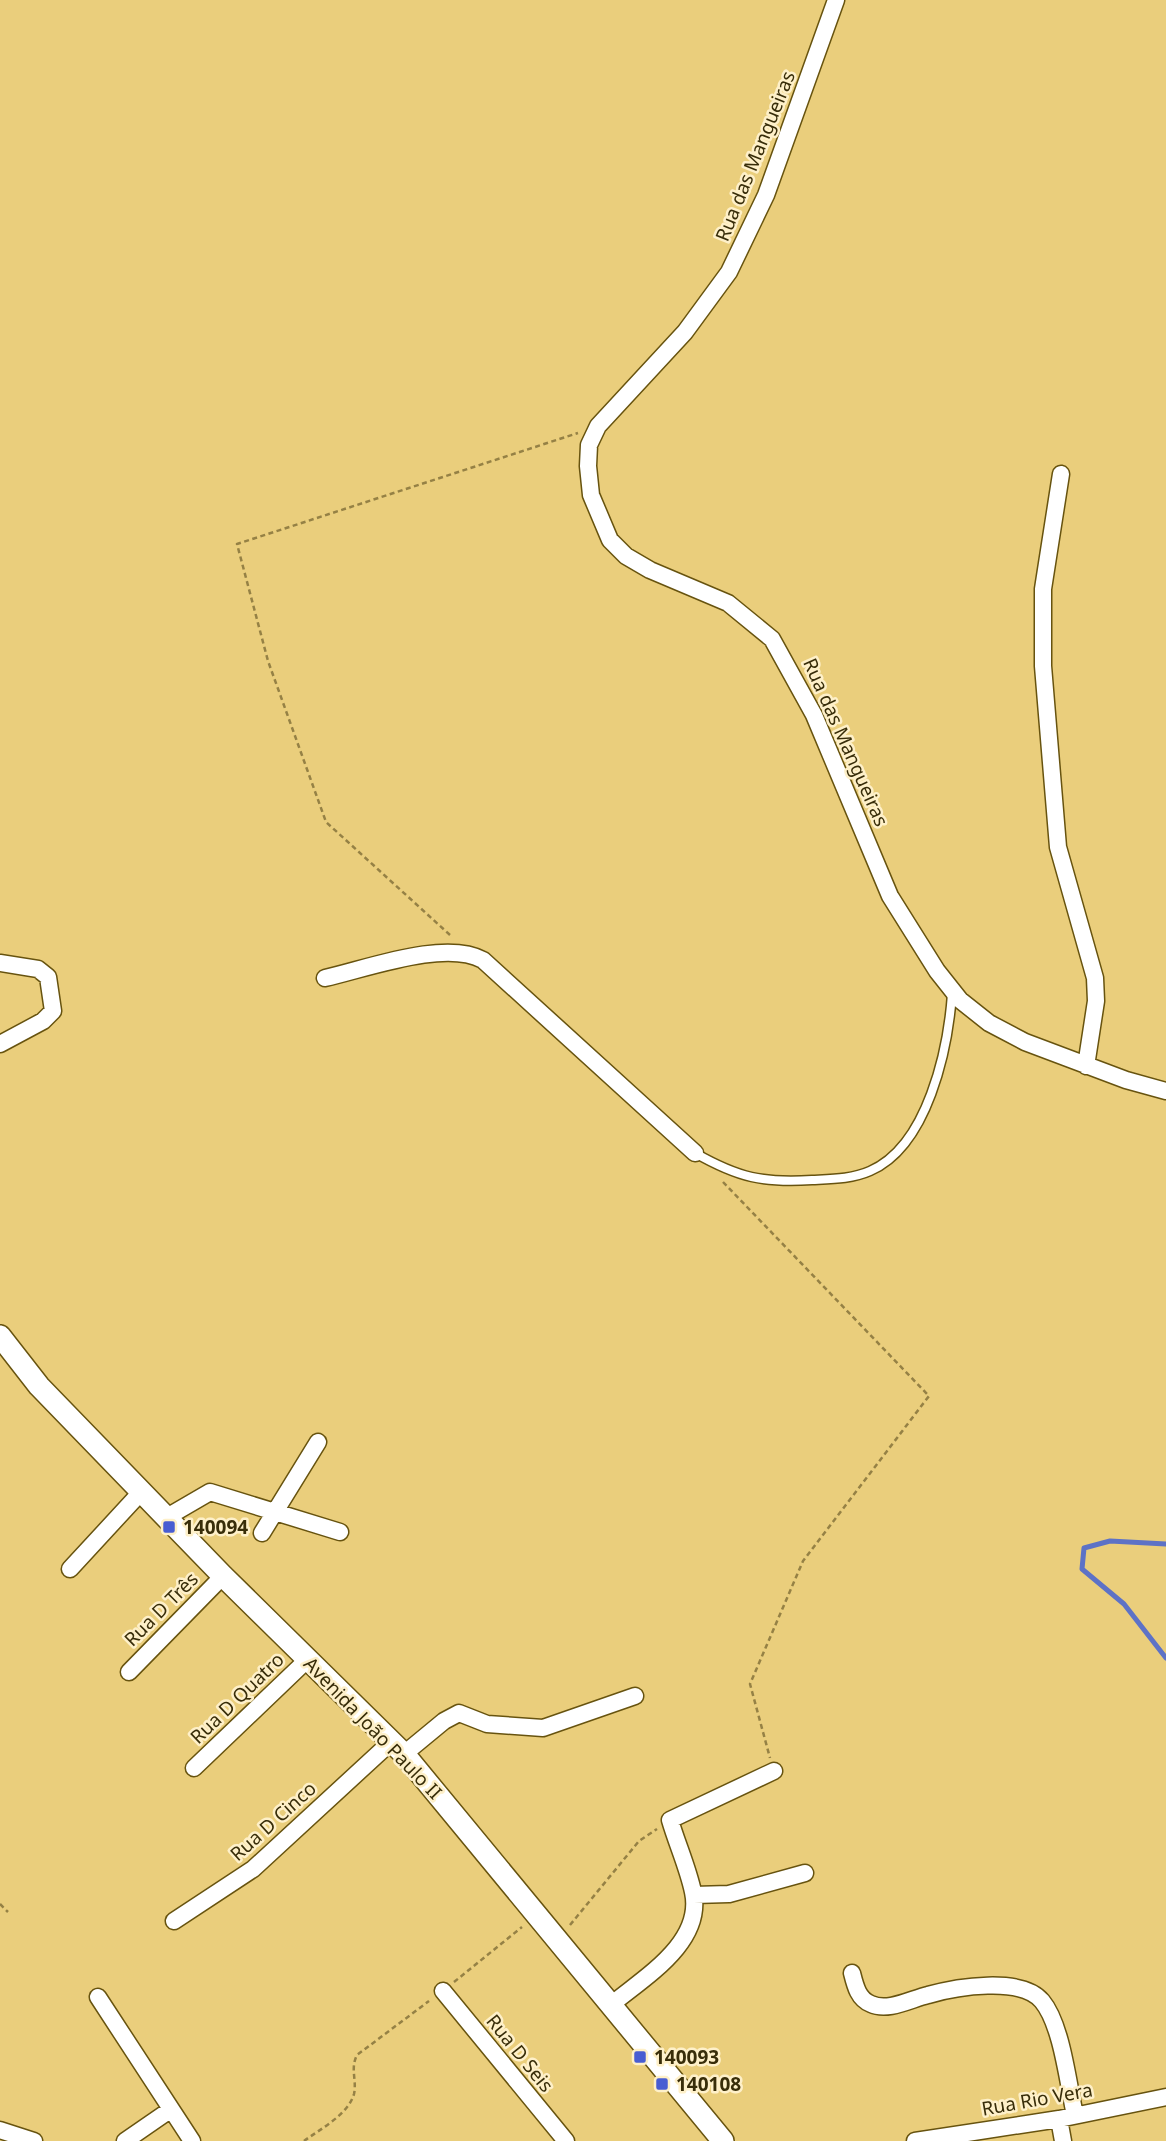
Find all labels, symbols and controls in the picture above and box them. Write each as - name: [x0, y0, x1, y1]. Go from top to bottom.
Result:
- street label: Rua das Mangueiras: [709, 67, 801, 245]
- street label: Rua das Mangueiras: [797, 654, 895, 830]
- place label: 140094: [183, 1514, 248, 1540]
- marker: 140094: [161, 1519, 177, 1535]
- street label: Rua D Três: [118, 1566, 204, 1652]
- street label: Rua D Quatro: [184, 1647, 290, 1749]
- street label: Avenida João Paulo II: [298, 1651, 448, 1805]
- street label: Rua D Cinco: [224, 1775, 322, 1867]
- street label: Rua D Seis: [481, 2009, 559, 2097]
- place label: 140093: [654, 2044, 719, 2070]
- marker: 140093: [632, 2049, 648, 2065]
- place label: 140108: [676, 2071, 741, 2097]
- marker: 140108: [654, 2076, 670, 2092]
- street label: Rua Rio Vera: [980, 2076, 1094, 2122]

